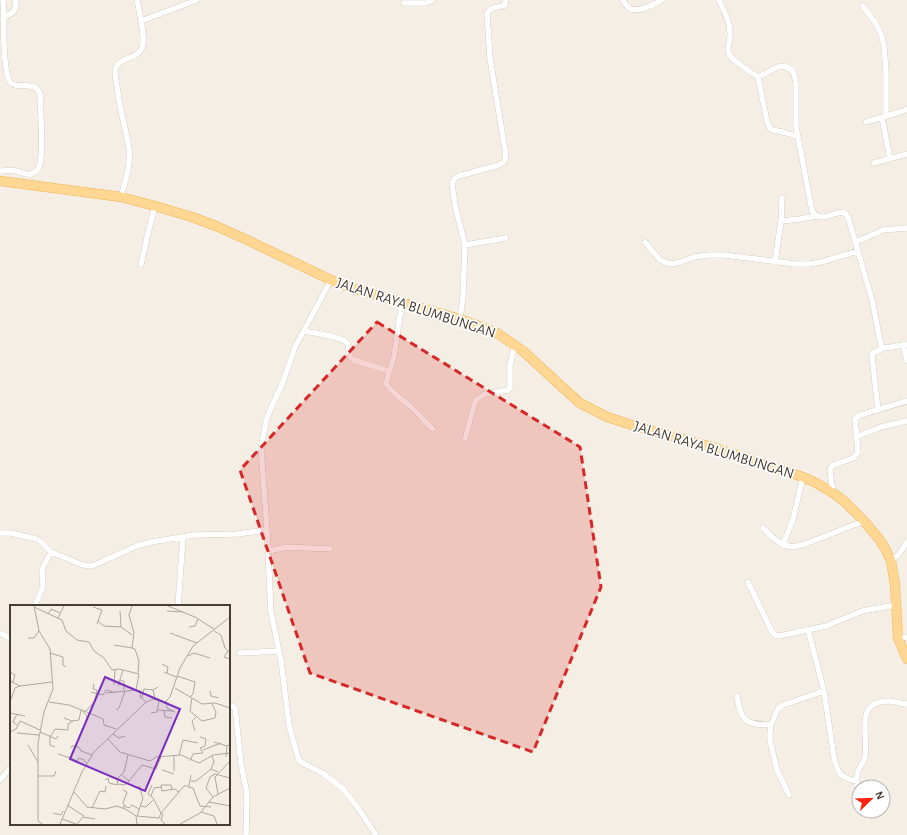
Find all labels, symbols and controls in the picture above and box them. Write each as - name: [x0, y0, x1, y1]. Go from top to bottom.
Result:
- street label: JALAN RAYA BLUMBUNGAN: [335, 275, 497, 341]
- street label: JALAN RAYA BLUMBUNGAN: [632, 418, 796, 482]
- inset map: [10, 605, 230, 825]
- north arrow: [851, 779, 891, 819]
- text: N: [873, 790, 886, 801]

